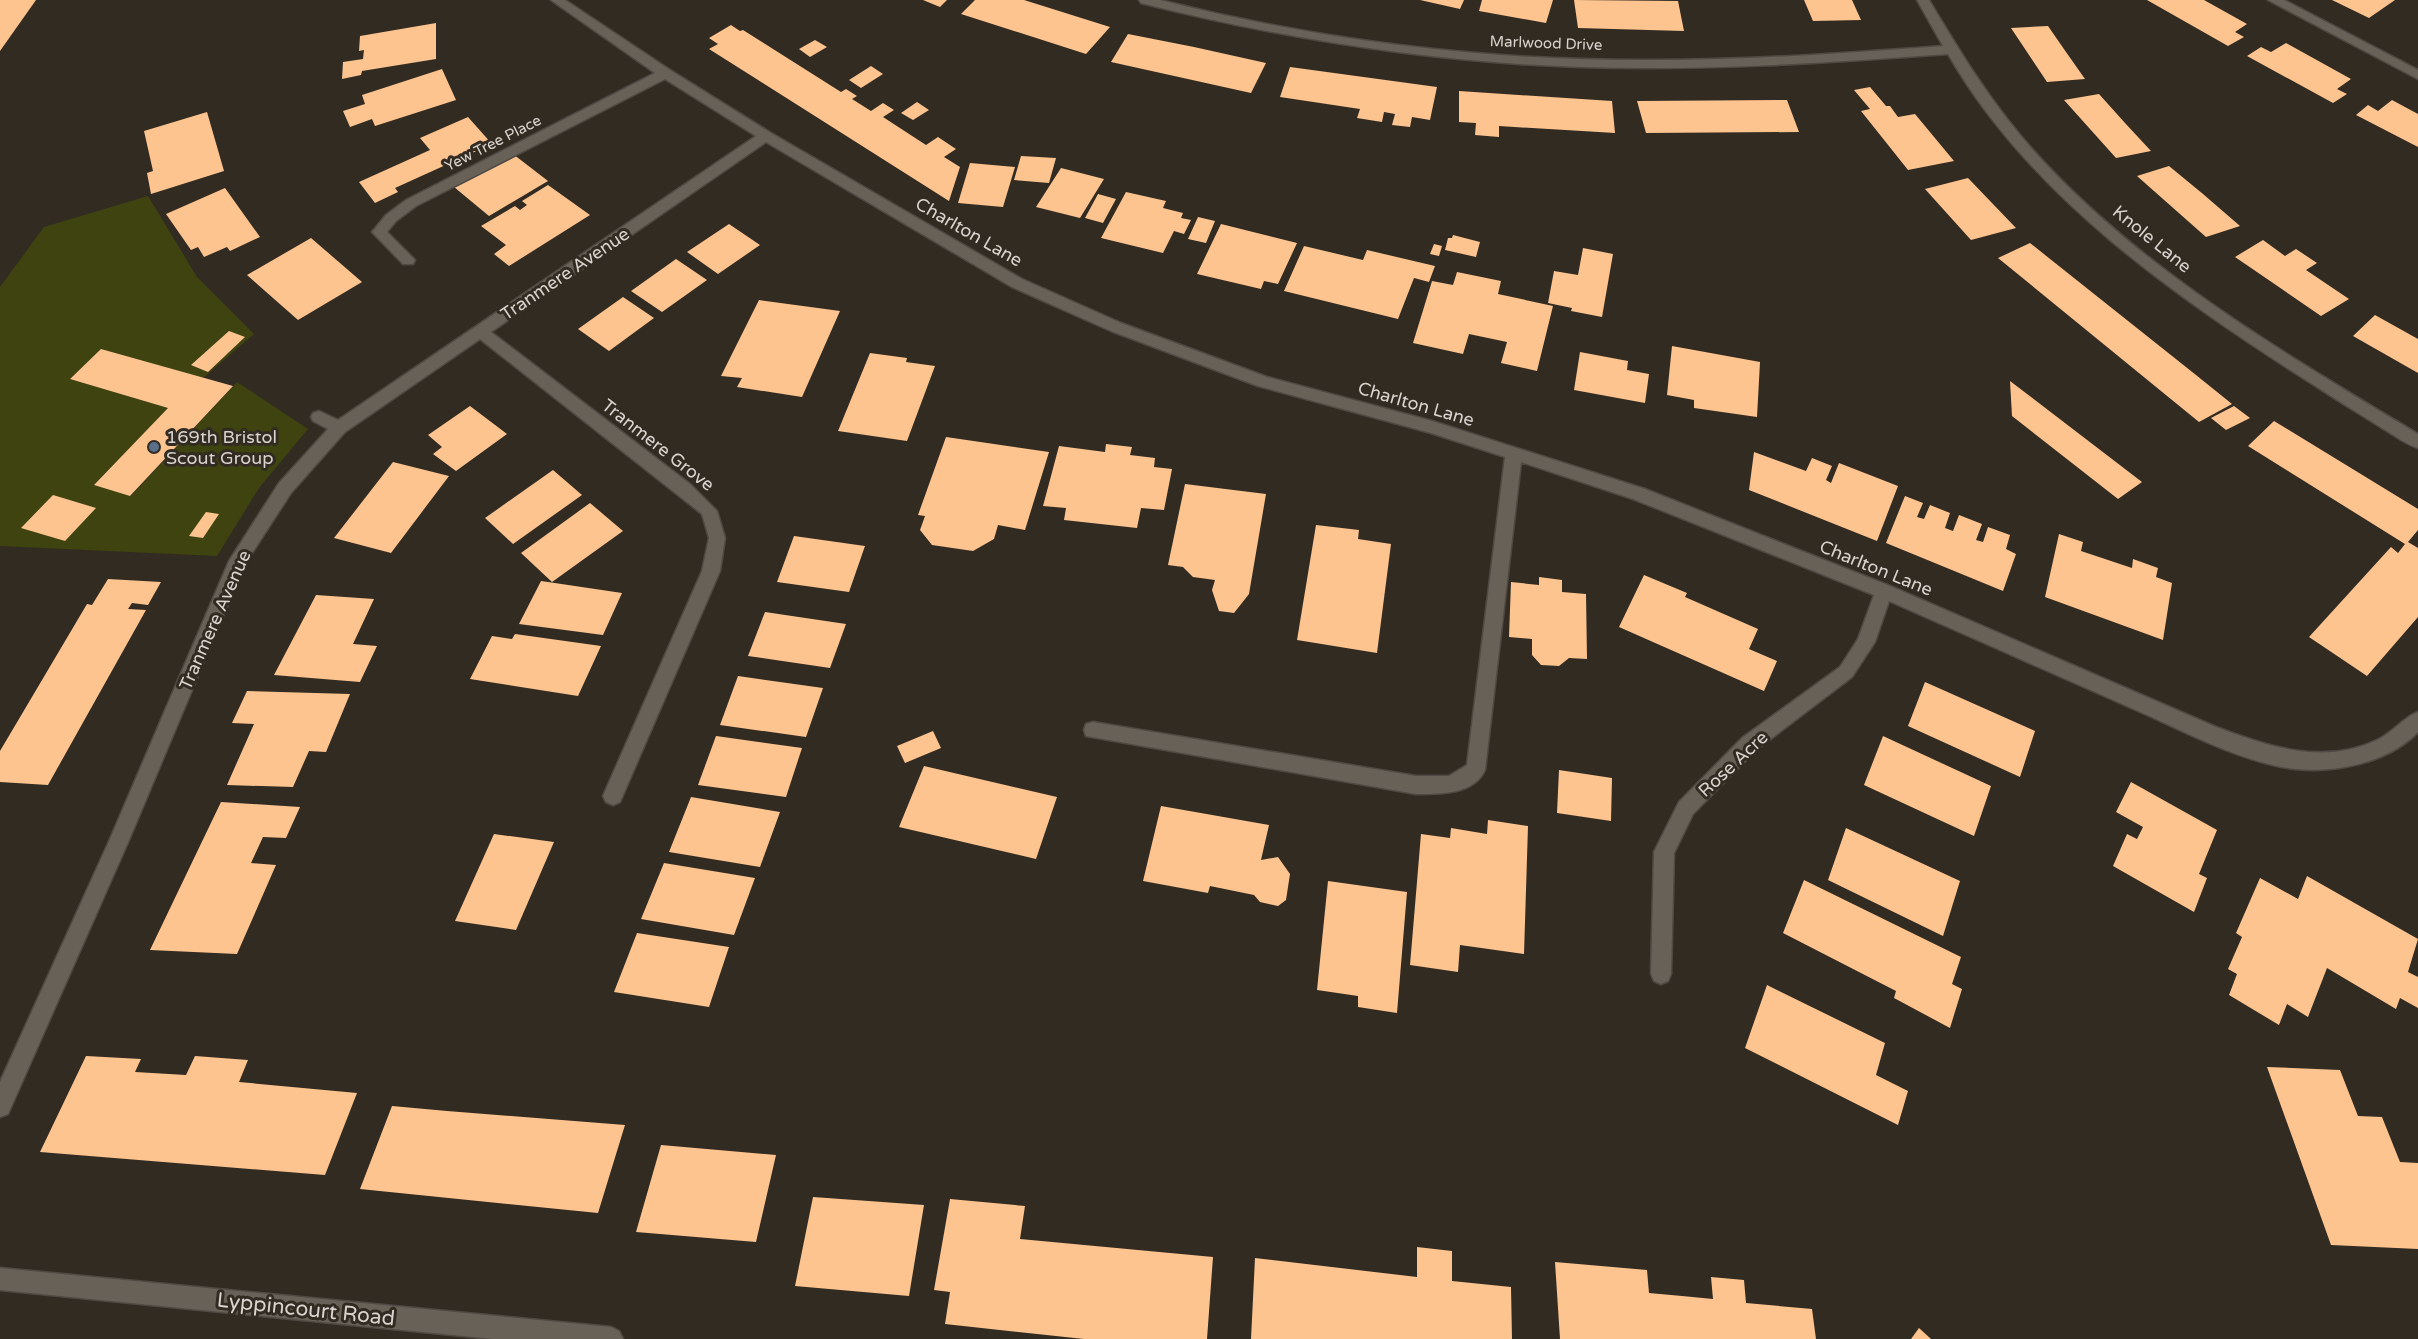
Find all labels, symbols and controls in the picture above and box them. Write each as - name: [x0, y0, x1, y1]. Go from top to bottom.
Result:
- street label: Marlwood Drive: [1489, 32, 1603, 54]
- street label: Yew Tree Place: [442, 111, 544, 175]
- street label: Charlton Lane: [912, 192, 1026, 272]
- street label: Knole Lane: [2108, 201, 2196, 277]
- street label: Tranmere Avenue: [496, 223, 634, 325]
- street label: Charlton Lane: [1355, 377, 1477, 431]
- street label: Tranmere Grove: [597, 394, 719, 496]
- place label: 169th Bristol Scout Group: [166, 426, 277, 469]
- marker: 169th Bristol Scout Group: [147, 440, 161, 454]
- street label: Charlton Lane: [1816, 535, 1936, 601]
- street label: Tranmere Avenue: [174, 547, 256, 693]
- street label: Rose Acre: [1694, 726, 1772, 802]
- street label: Lyppincourt Road: [216, 1288, 396, 1331]

